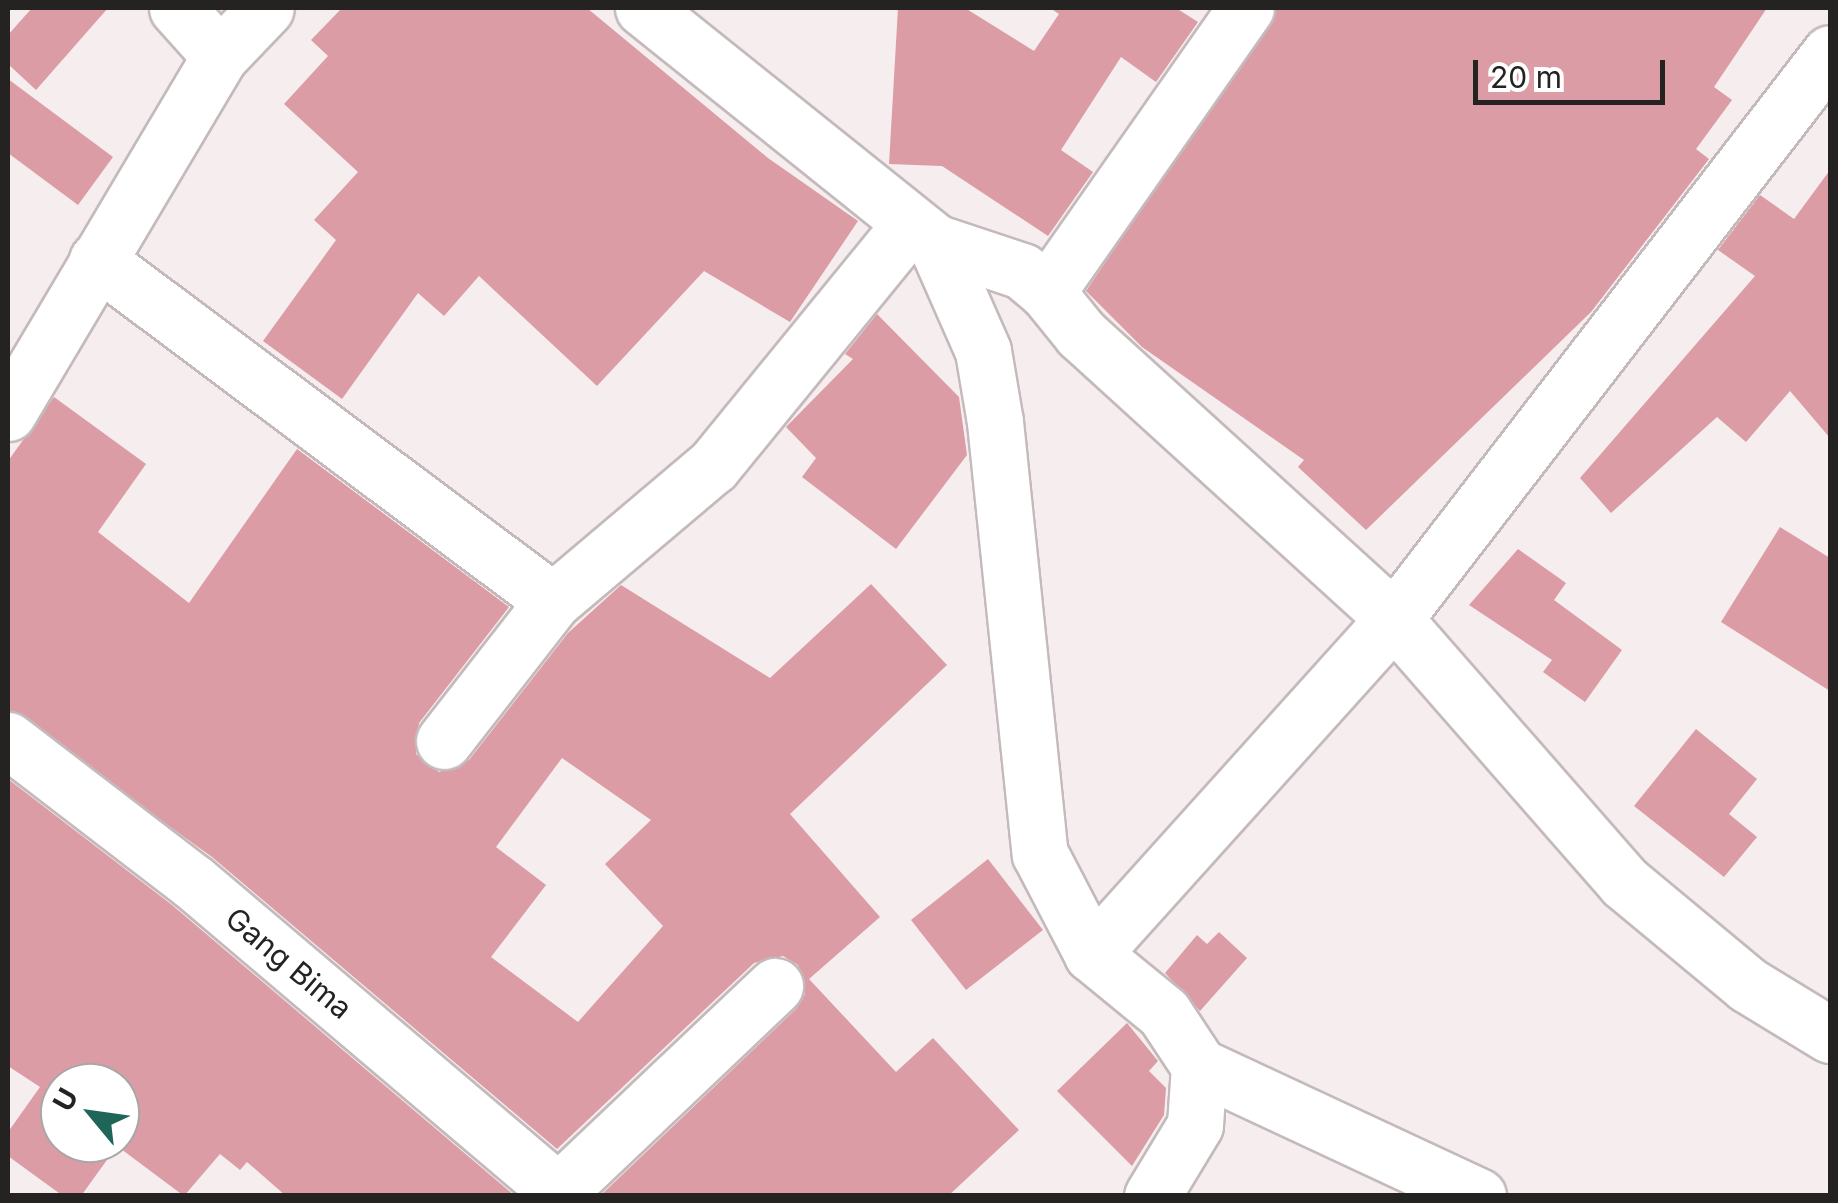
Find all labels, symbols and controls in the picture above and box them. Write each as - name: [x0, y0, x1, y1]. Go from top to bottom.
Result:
- scale bar: [1478, 40, 1670, 102]
- text: 20 m: [1490, 59, 1562, 95]
- street label: Gang Bima: [219, 900, 359, 1026]
- north arrow: [40, 1063, 140, 1163]
- text: U: [46, 1082, 85, 1117]

